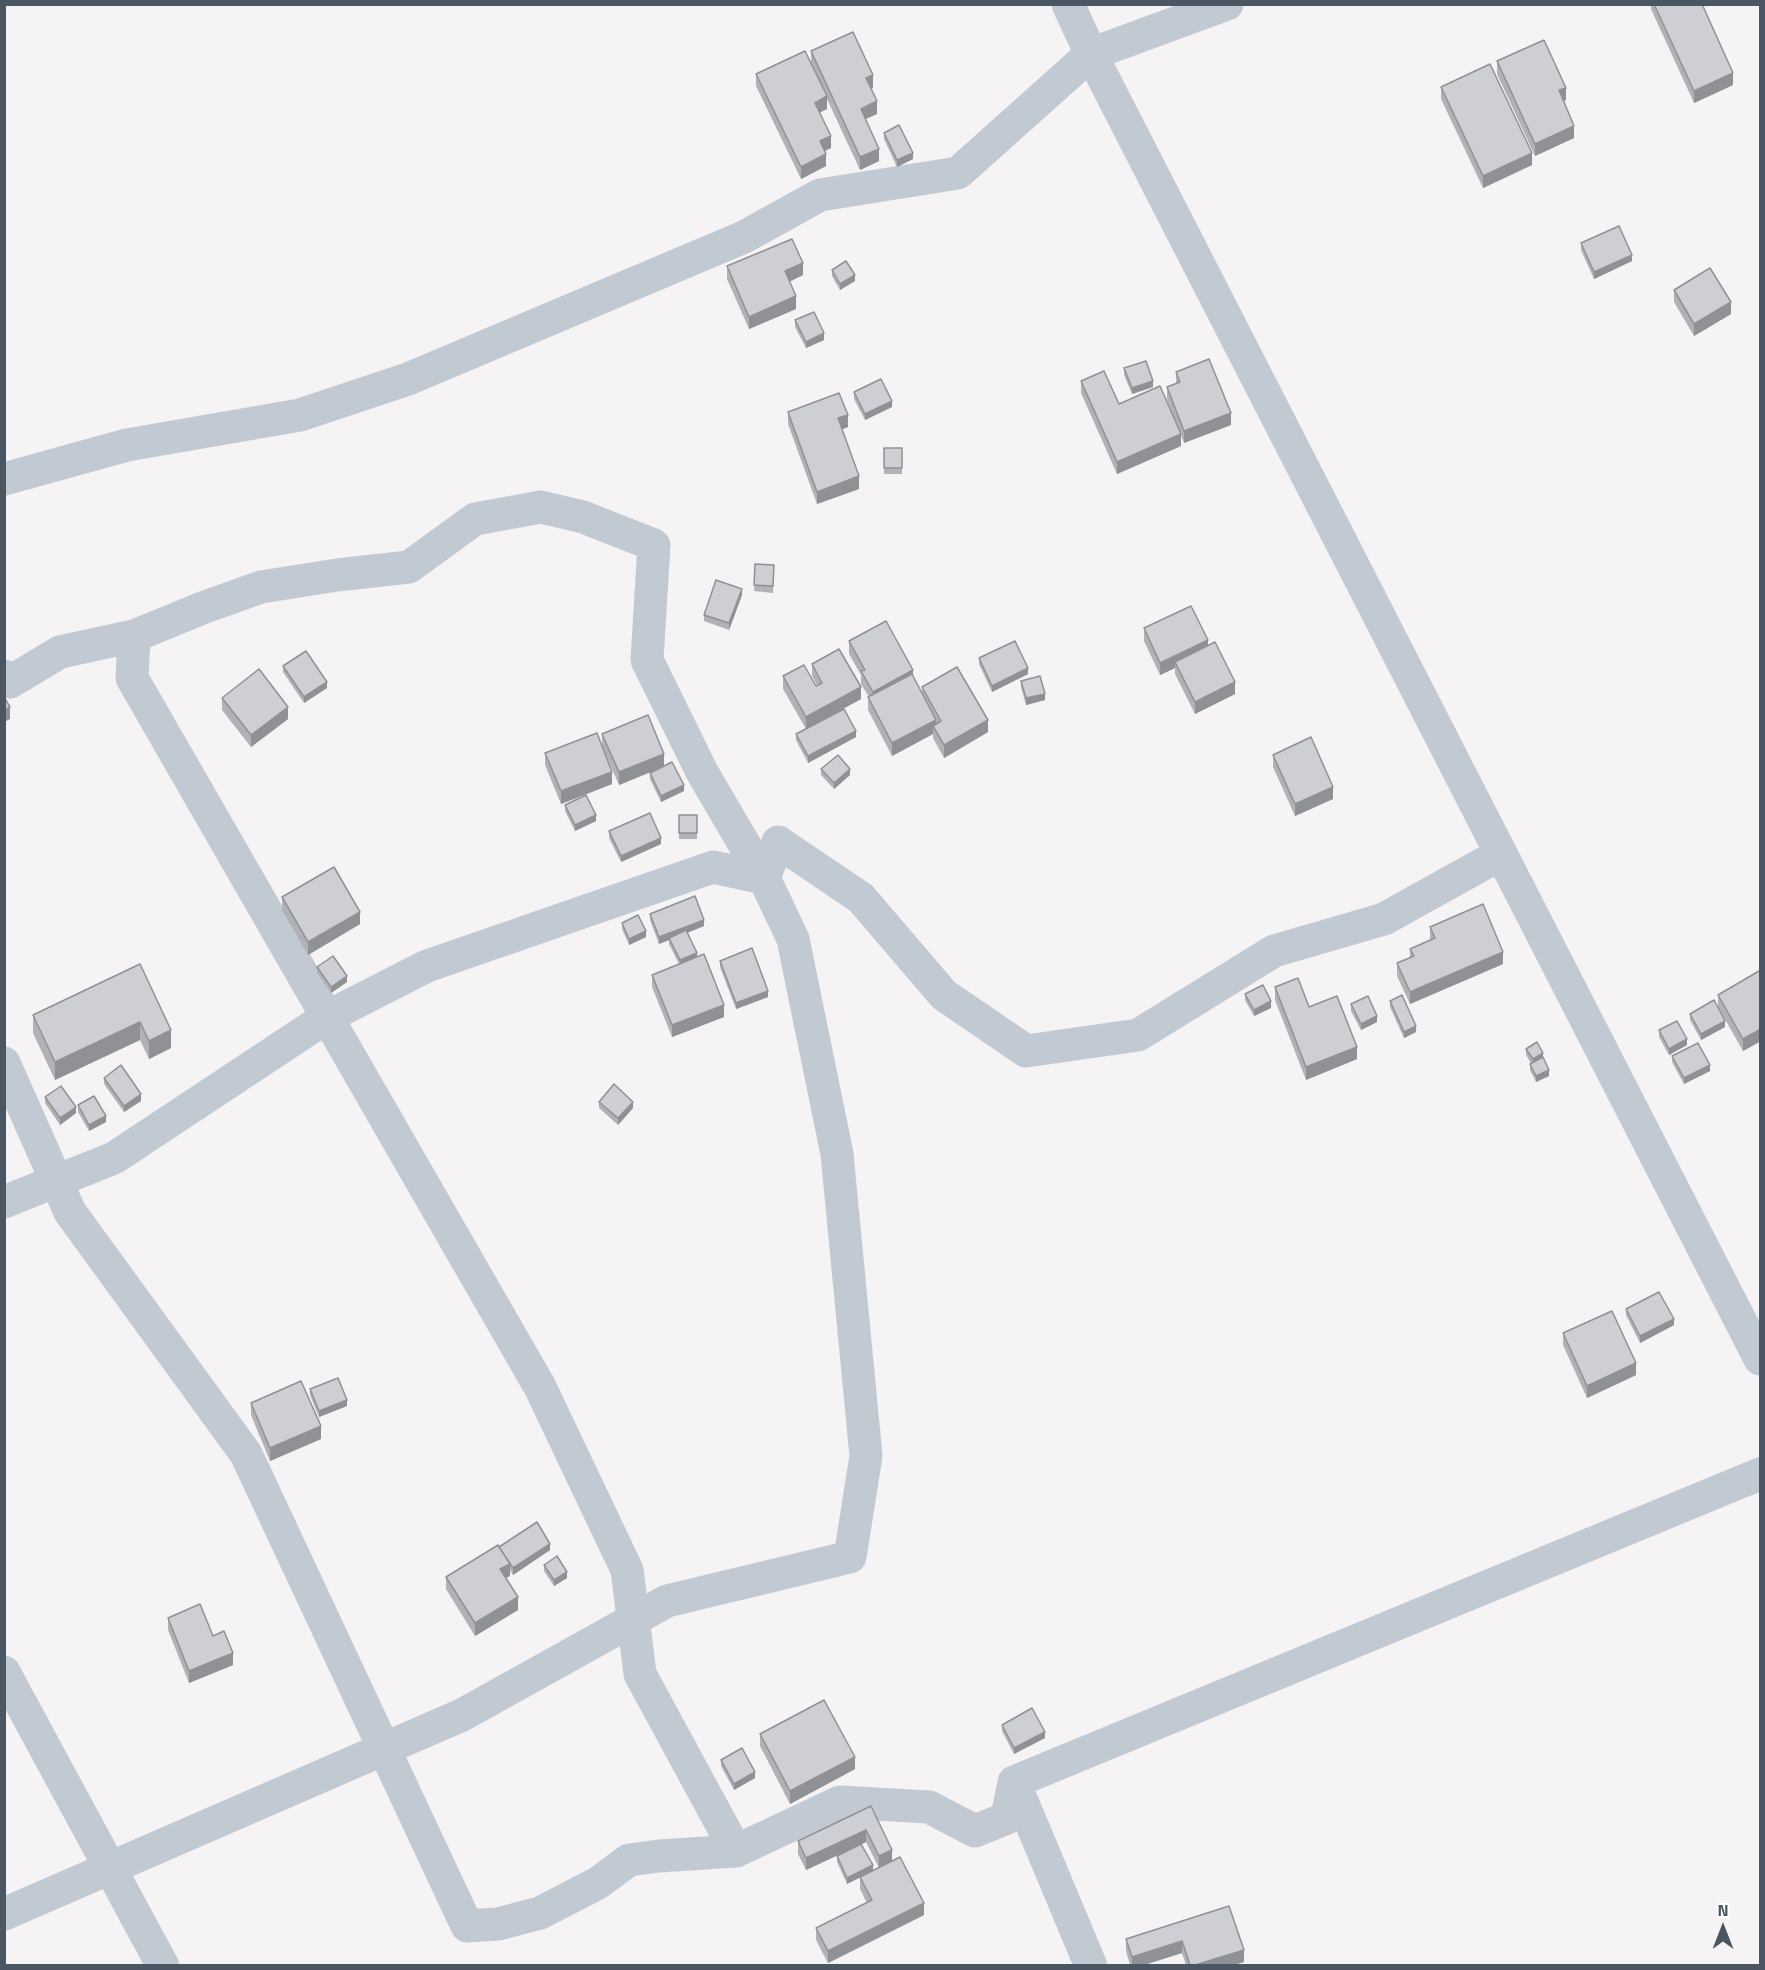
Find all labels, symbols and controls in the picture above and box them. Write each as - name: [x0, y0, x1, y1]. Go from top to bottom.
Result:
- north arrow: [1693, 1898, 1753, 1958]
- text: N: [1717, 1898, 1729, 1922]

